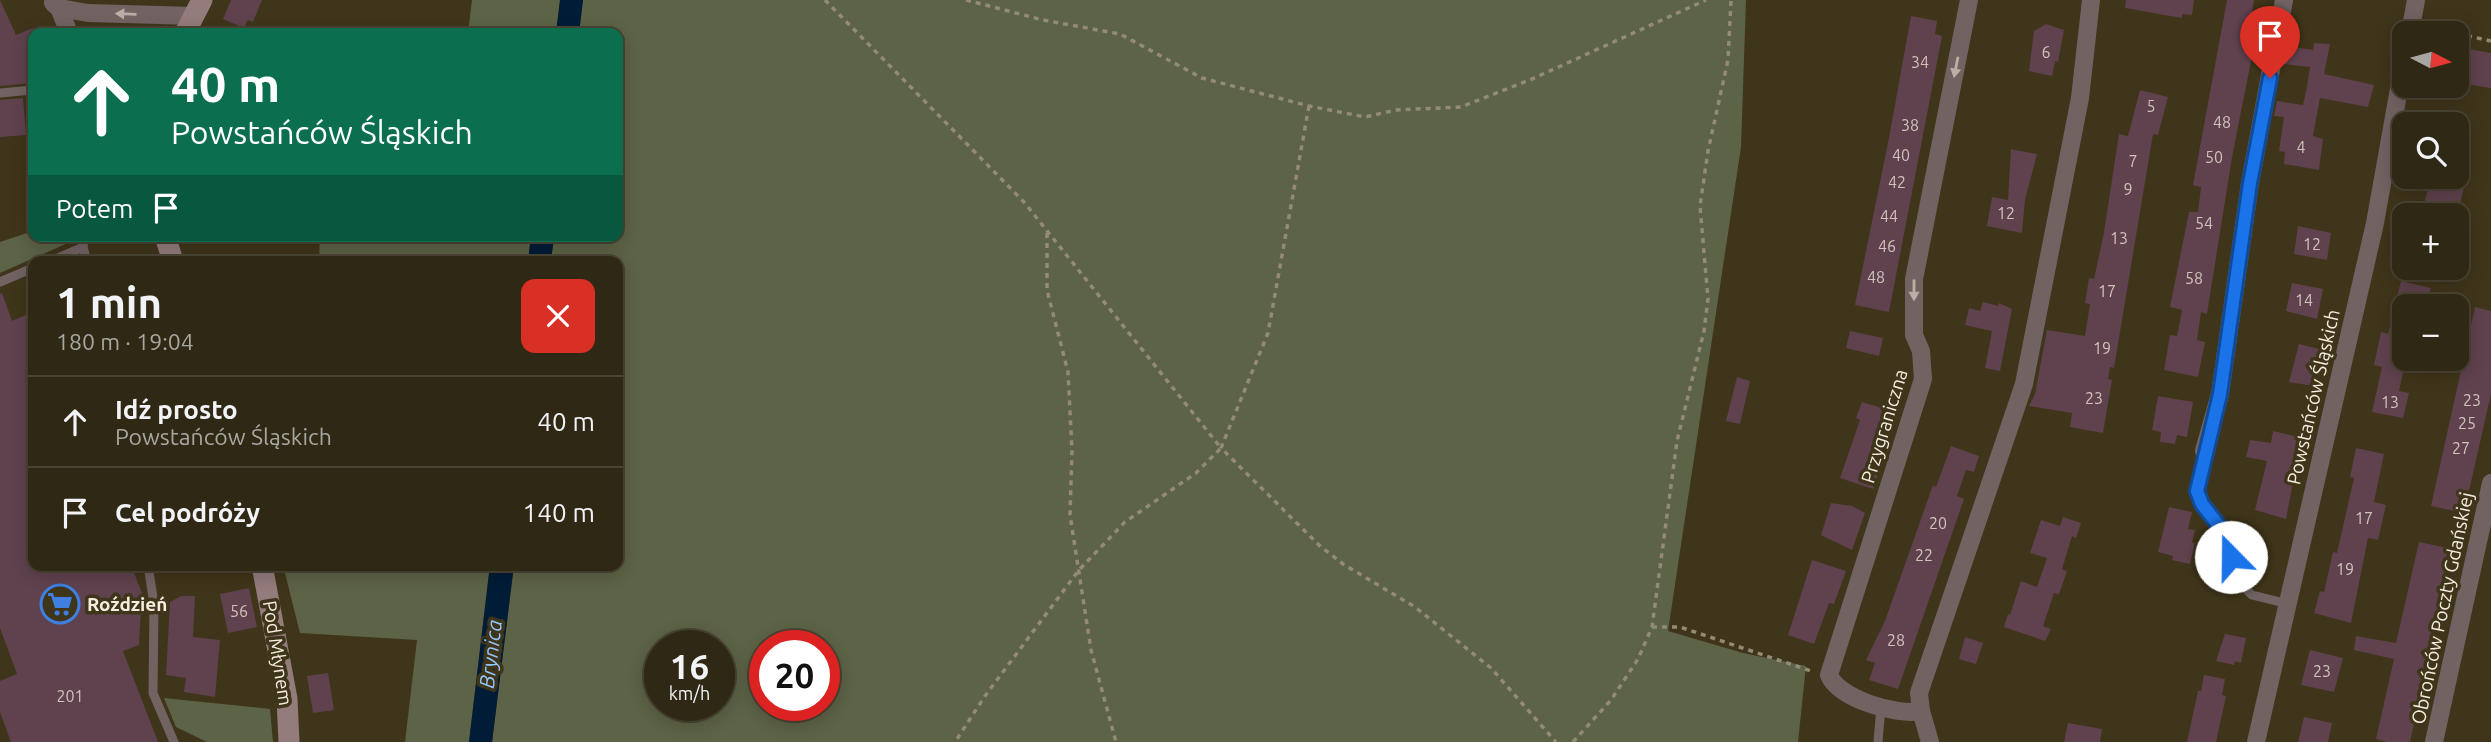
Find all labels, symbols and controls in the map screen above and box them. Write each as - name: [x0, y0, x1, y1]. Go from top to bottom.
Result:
- pin: [2240, 6, 2300, 78]
- one-way arrow: [115, 8, 137, 20]
- icon: arrive: [2251, 17, 2289, 55]
- north arrow: [2392, 21, 2469, 98]
- map controls: [2392, 21, 2469, 371]
- house number: 6: [2041, 43, 2051, 61]
- house number: 34: [1911, 53, 1929, 71]
- icon: ahead: [56, 56, 147, 147]
- text: 40 m: [171, 56, 280, 111]
- one-way arrow: [1950, 56, 1961, 78]
- house number: 5: [2146, 97, 2156, 115]
- button: search: [2392, 112, 2469, 189]
- house number: 48: [2213, 113, 2231, 131]
- text: Powstańców Śląskich: [171, 114, 473, 150]
- house number: 38: [1901, 116, 1919, 134]
- house number: 4: [2296, 138, 2306, 156]
- house number: 40: [1892, 146, 1910, 164]
- house number: 50: [2205, 148, 2223, 166]
- house number: 7: [2128, 152, 2138, 170]
- house number: 42: [1888, 173, 1906, 191]
- house number: 9: [2123, 180, 2133, 198]
- icon: arrive: [147, 189, 185, 227]
- text: Potem: [56, 194, 133, 223]
- button: +: [2392, 203, 2469, 280]
- house number: 12: [1997, 204, 2015, 222]
- house number: 44: [1880, 207, 1898, 225]
- house number: 54: [2195, 214, 2213, 232]
- house number: 13: [2110, 229, 2128, 247]
- house number: 12: [2303, 235, 2321, 253]
- house number: 46: [1878, 237, 1896, 255]
- house number: 48: [1867, 268, 1885, 286]
- house number: 58: [2185, 269, 2203, 287]
- text: 1 min: [56, 279, 162, 326]
- button: close: [521, 279, 595, 353]
- one-way arrow: [1908, 280, 1920, 302]
- house number: 17: [2098, 282, 2116, 300]
- house number: 14: [2295, 291, 2313, 309]
- button: −: [2392, 294, 2469, 371]
- street label: Powstańców Śląskich: [2282, 307, 2344, 487]
- text: 180 m · 19:04: [56, 329, 194, 354]
- house number: 19: [2093, 339, 2111, 357]
- street label: Przygraniczna: [1856, 366, 1912, 486]
- house number: 23: [2085, 389, 2103, 407]
- house number: 23: [2463, 391, 2481, 409]
- house number: 13: [2381, 393, 2399, 411]
- text: Idź prosto: [115, 395, 238, 424]
- icon: ahead: [56, 403, 94, 441]
- text: 40 m: [537, 407, 595, 436]
- house number: 25: [2458, 414, 2476, 432]
- text: Powstańców Śląskich: [115, 424, 332, 449]
- house number: 27: [2452, 439, 2470, 457]
- street label: Obrońców Poczty Gdańskiej: [2407, 490, 2477, 726]
- icon: arrive: [56, 494, 94, 532]
- text: Cel podróży: [115, 498, 260, 527]
- text: 140 m: [523, 498, 595, 527]
- house number: 17: [2355, 509, 2373, 527]
- house number: 20: [1929, 514, 1947, 532]
- position arrow: [2194, 520, 2268, 594]
- house number: 22: [1915, 546, 1933, 564]
- house number: 19: [2336, 560, 2354, 578]
- supermarket icon: Roździeń: [39, 583, 81, 625]
- place label: Roździeń: [87, 593, 167, 615]
- street label: Pod Młynem: [259, 599, 297, 707]
- house number: 56: [230, 602, 248, 620]
- water label: Brynica: [474, 618, 506, 690]
- speed limit sign: 20: [749, 630, 840, 721]
- house number: 28: [1887, 631, 1905, 649]
- text: 16: [670, 646, 709, 686]
- house number: 23: [2313, 662, 2331, 680]
- text: km/h: [669, 683, 710, 703]
- house number: 201: [56, 687, 84, 705]

